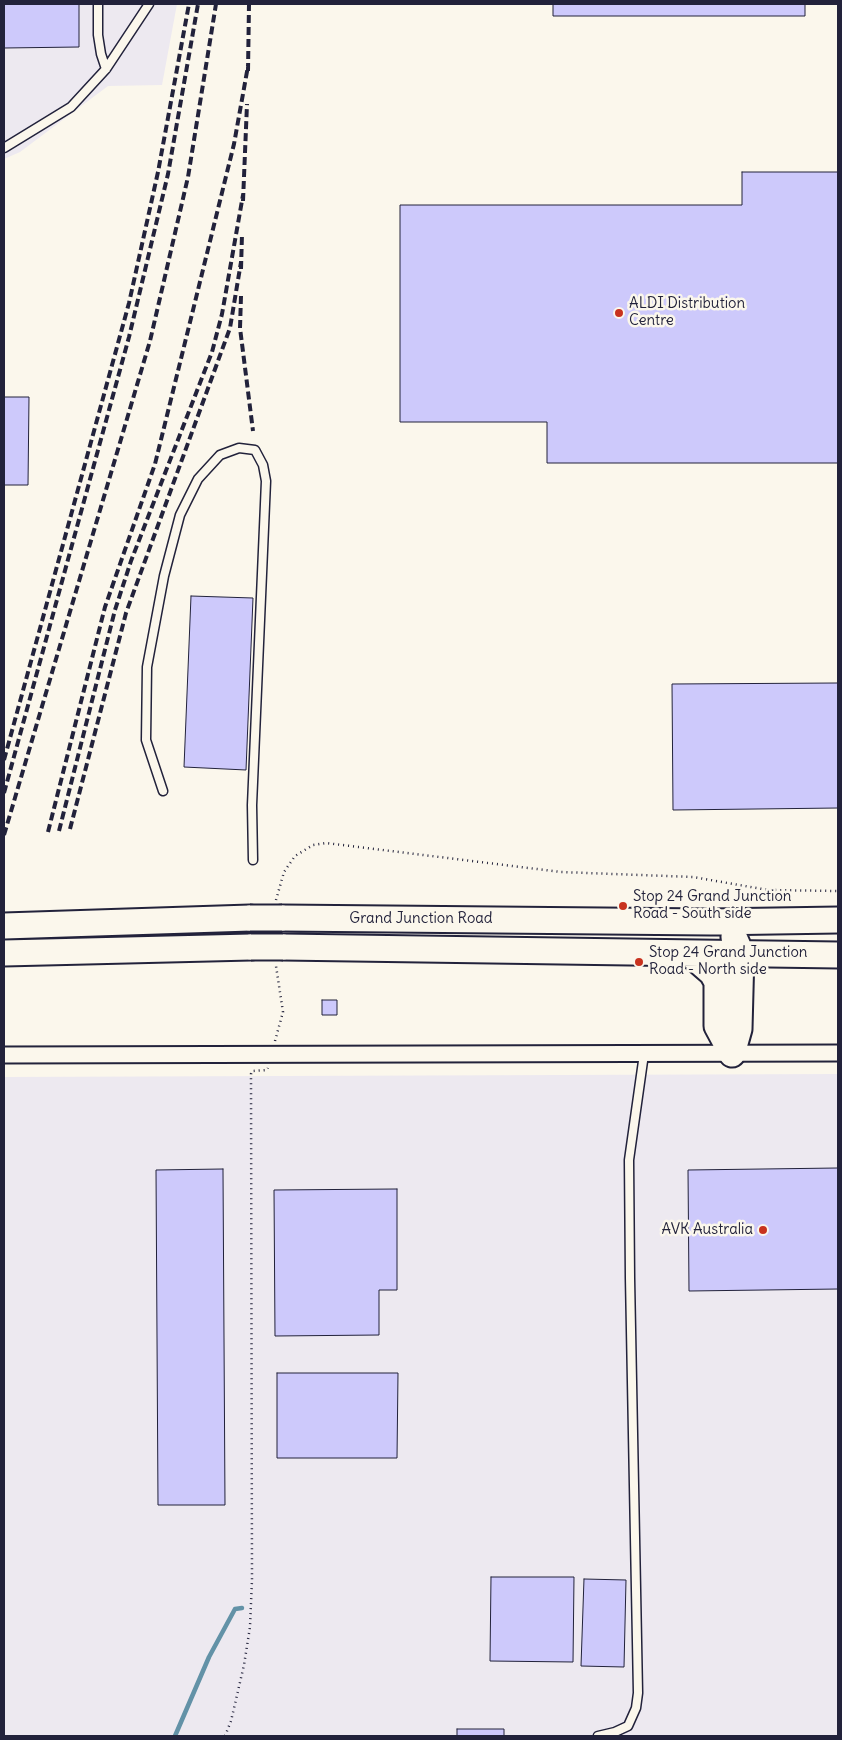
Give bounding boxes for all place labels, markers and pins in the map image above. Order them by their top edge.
place label: ALDI Distribution Centre [629,295,745,330]
marker: ALDI Distribution Centre [613,307,625,319]
place label: Stop 24 Grand Junction Road - South side [633,888,792,923]
marker: Stop 24 Grand Junction Road - South side [617,900,629,912]
place label: Stop 24 Grand Junction Road - North side [649,944,808,979]
marker: Stop 24 Grand Junction Road - North side [633,956,645,968]
place label: AVK Australia [662,1221,753,1239]
marker: AVK Australia [757,1224,769,1236]

